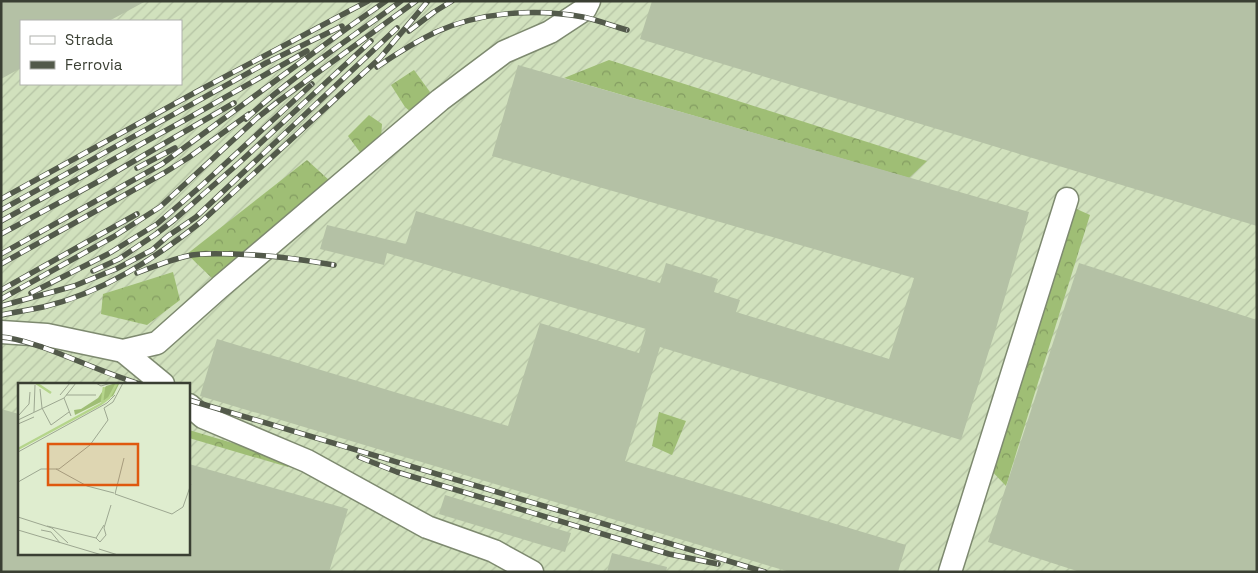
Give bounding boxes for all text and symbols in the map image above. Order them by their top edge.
legend [20,20,182,85]
text: Strada [65,30,114,49]
text: Ferrovia [65,55,123,74]
inset map [18,383,190,556]

